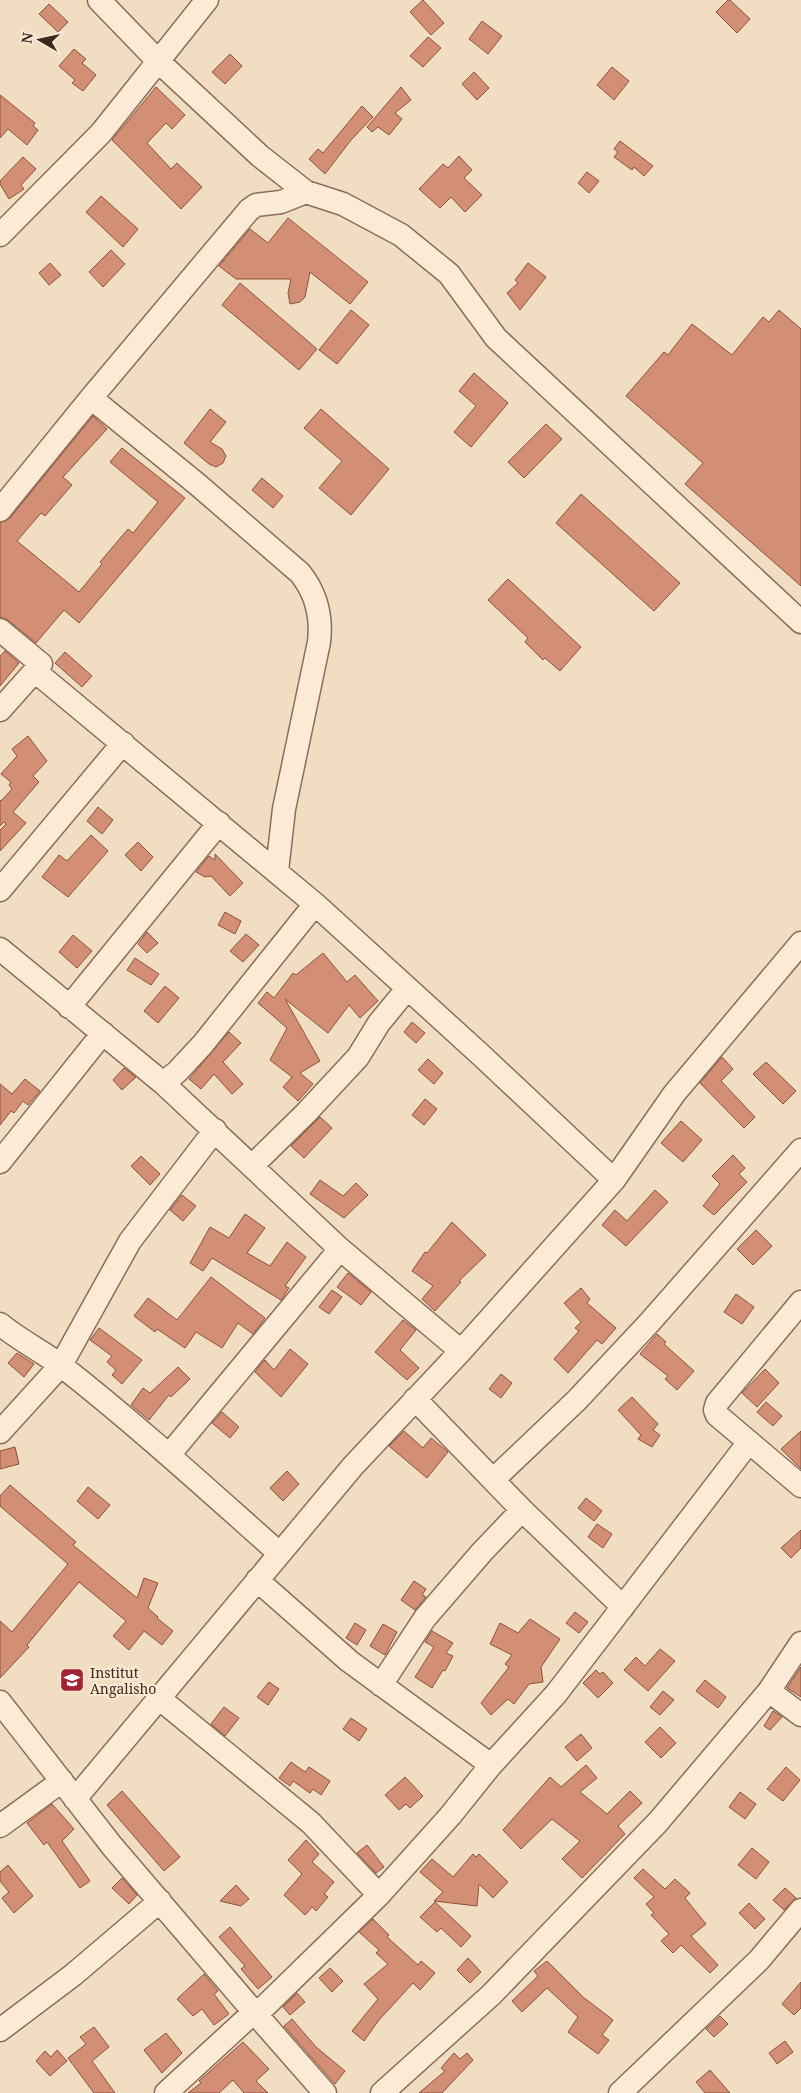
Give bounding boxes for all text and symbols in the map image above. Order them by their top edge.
north arrow [15,15,65,65]
text: N [16,31,37,45]
place label: Institut Angalisho [90,1663,156,1698]
school or university icon: Institut Angalisho [59,1667,85,1693]

